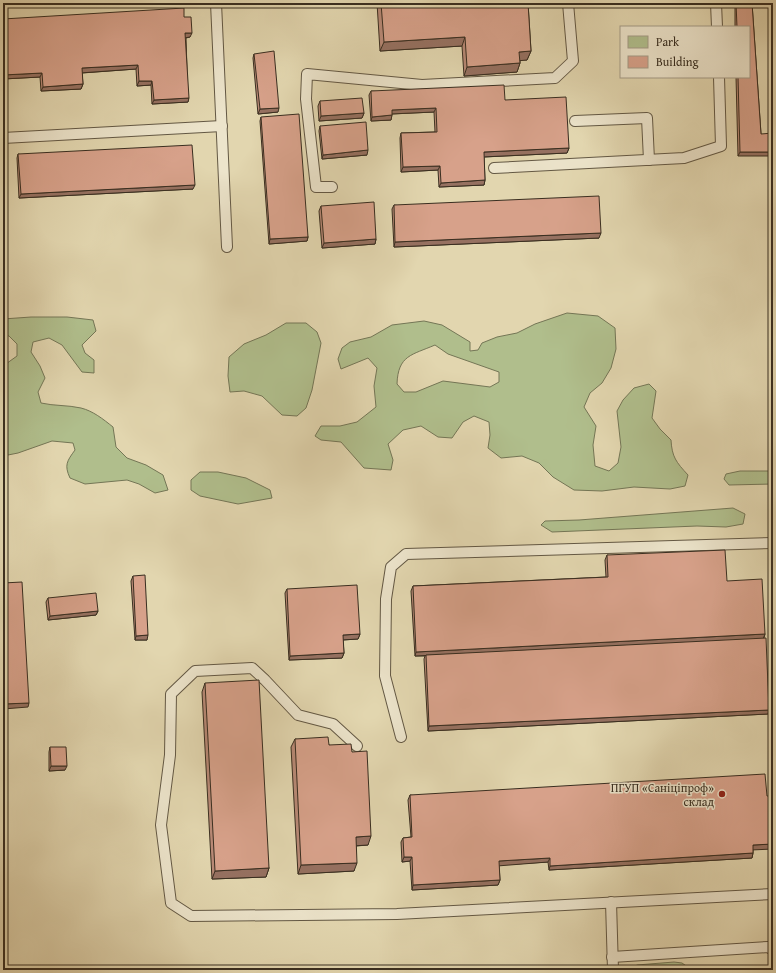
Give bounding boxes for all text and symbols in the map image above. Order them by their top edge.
legend [620,26,750,78]
text: Park [656,33,680,50]
text: Building [656,53,699,70]
place label: ПГУП «Саніціпроф» склад [611,779,714,810]
marker: ПГУП «Саніціпроф» склад [717,789,727,799]

